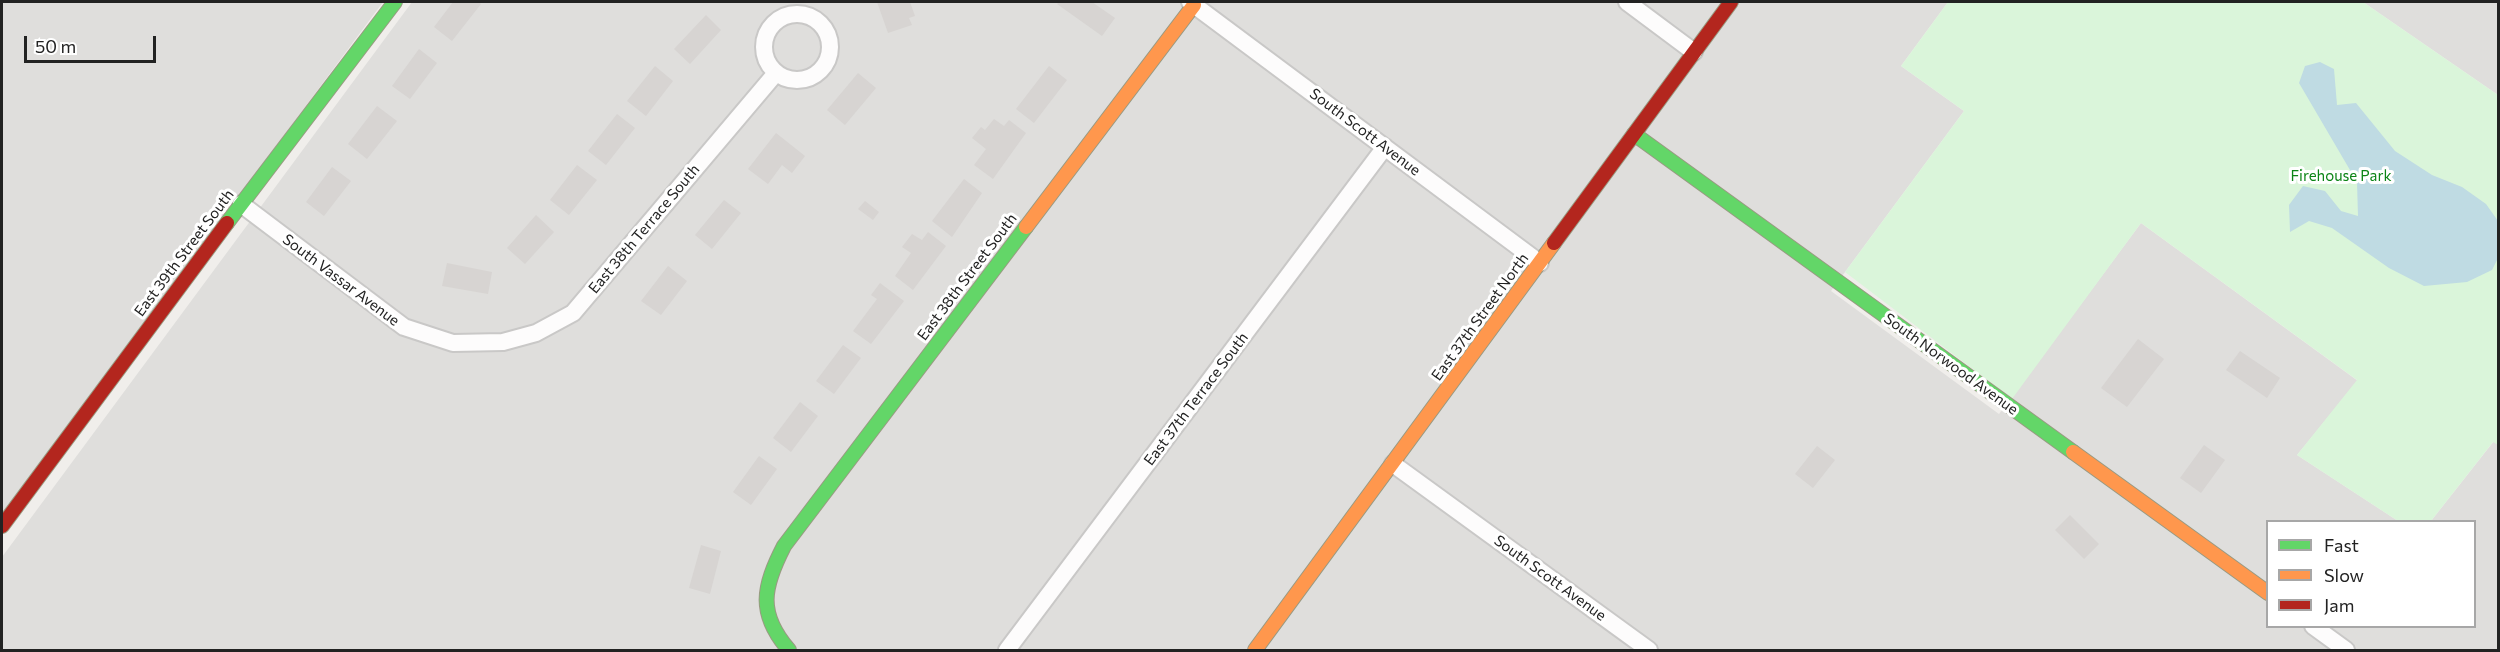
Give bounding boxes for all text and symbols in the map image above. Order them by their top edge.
scale bar [27,24,159,62]
text: 50 m [35,35,76,57]
street label: South Scott Avenue [1306,84,1424,180]
street label: East 38th Terrace South [585,161,703,297]
park label: Firehouse Park [2290,167,2392,185]
street label: East 39th Street South [130,186,238,320]
street label: East 38th Street South [913,210,1021,344]
street label: South Vassar Avenue [279,230,403,330]
street label: East 37th Street North [1428,250,1532,384]
street label: South Norwood Avenue [1880,309,2022,419]
street label: East 37th Terrace South [1140,329,1252,469]
legend [2266,520,2476,628]
street label: South Scott Avenue [1491,531,1609,625]
text: Fast [2324,534,2359,556]
text: Slow [2324,564,2364,586]
text: Jam [2324,594,2354,616]

